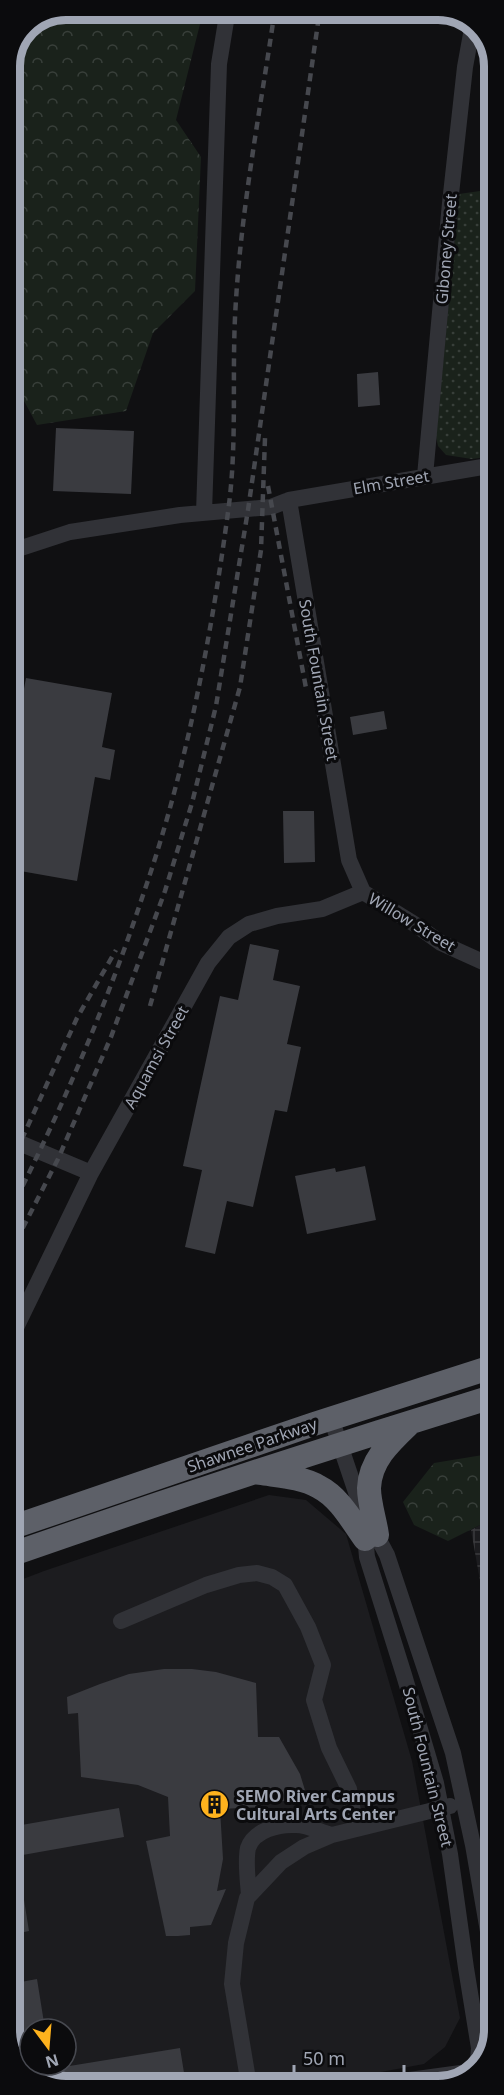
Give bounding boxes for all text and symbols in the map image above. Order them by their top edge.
street label: Giboney Street [430,193,462,305]
street label: Elm Street [351,464,431,500]
street label: South Fountain Street [294,598,344,763]
street label: Willow Street [364,887,460,957]
street label: Aquamsi Street [119,1001,193,1112]
street label: Shawnee Parkway [184,1412,321,1478]
street label: South Fountain Street [398,1685,459,1849]
place label: SEMO River Campus Cultural Arts Center [236,1785,395,1825]
building icon: SEMO River Campus Cultural Arts Center [199,1789,231,1821]
north arrow [18,2017,78,2077]
scale bar [294,2038,404,2076]
text: 50 m [303,2046,345,2070]
text: N [43,2049,61,2074]

